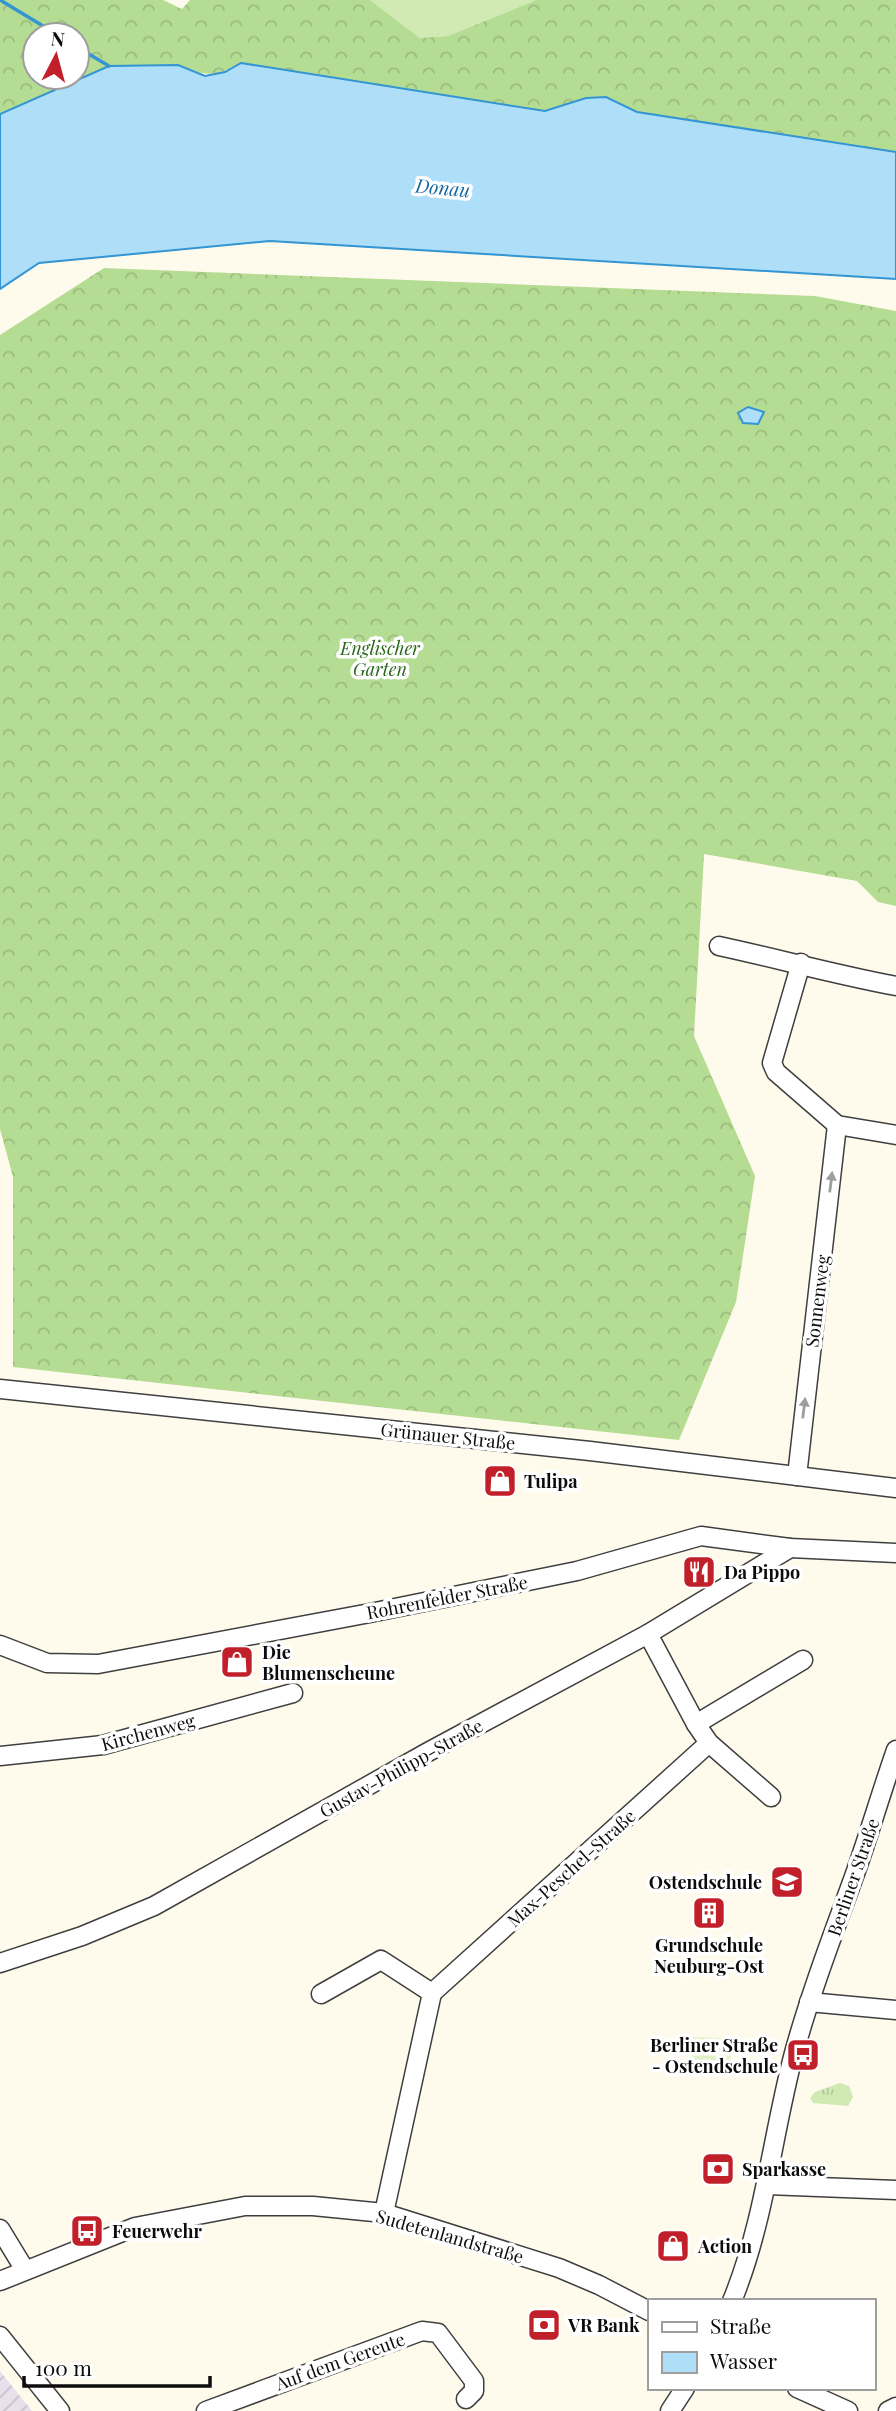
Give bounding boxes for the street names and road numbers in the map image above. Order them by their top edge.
street label: Sonnenweg [799,1253,835,1349]
street label: Grünauer Straße [380,1417,516,1455]
street label: Rohrenfelder Straße [364,1570,530,1624]
street label: Kirchenweg [98,1708,198,1756]
street label: Gustav-Philipp-Straße [315,1713,487,1823]
street label: Max-Peschel-Straße [502,1804,640,1932]
street label: Berliner Straße [822,1815,884,1939]
street label: Sudetenlandstraße [373,2203,527,2269]
street label: Auf dem Gereute [271,2326,408,2396]

